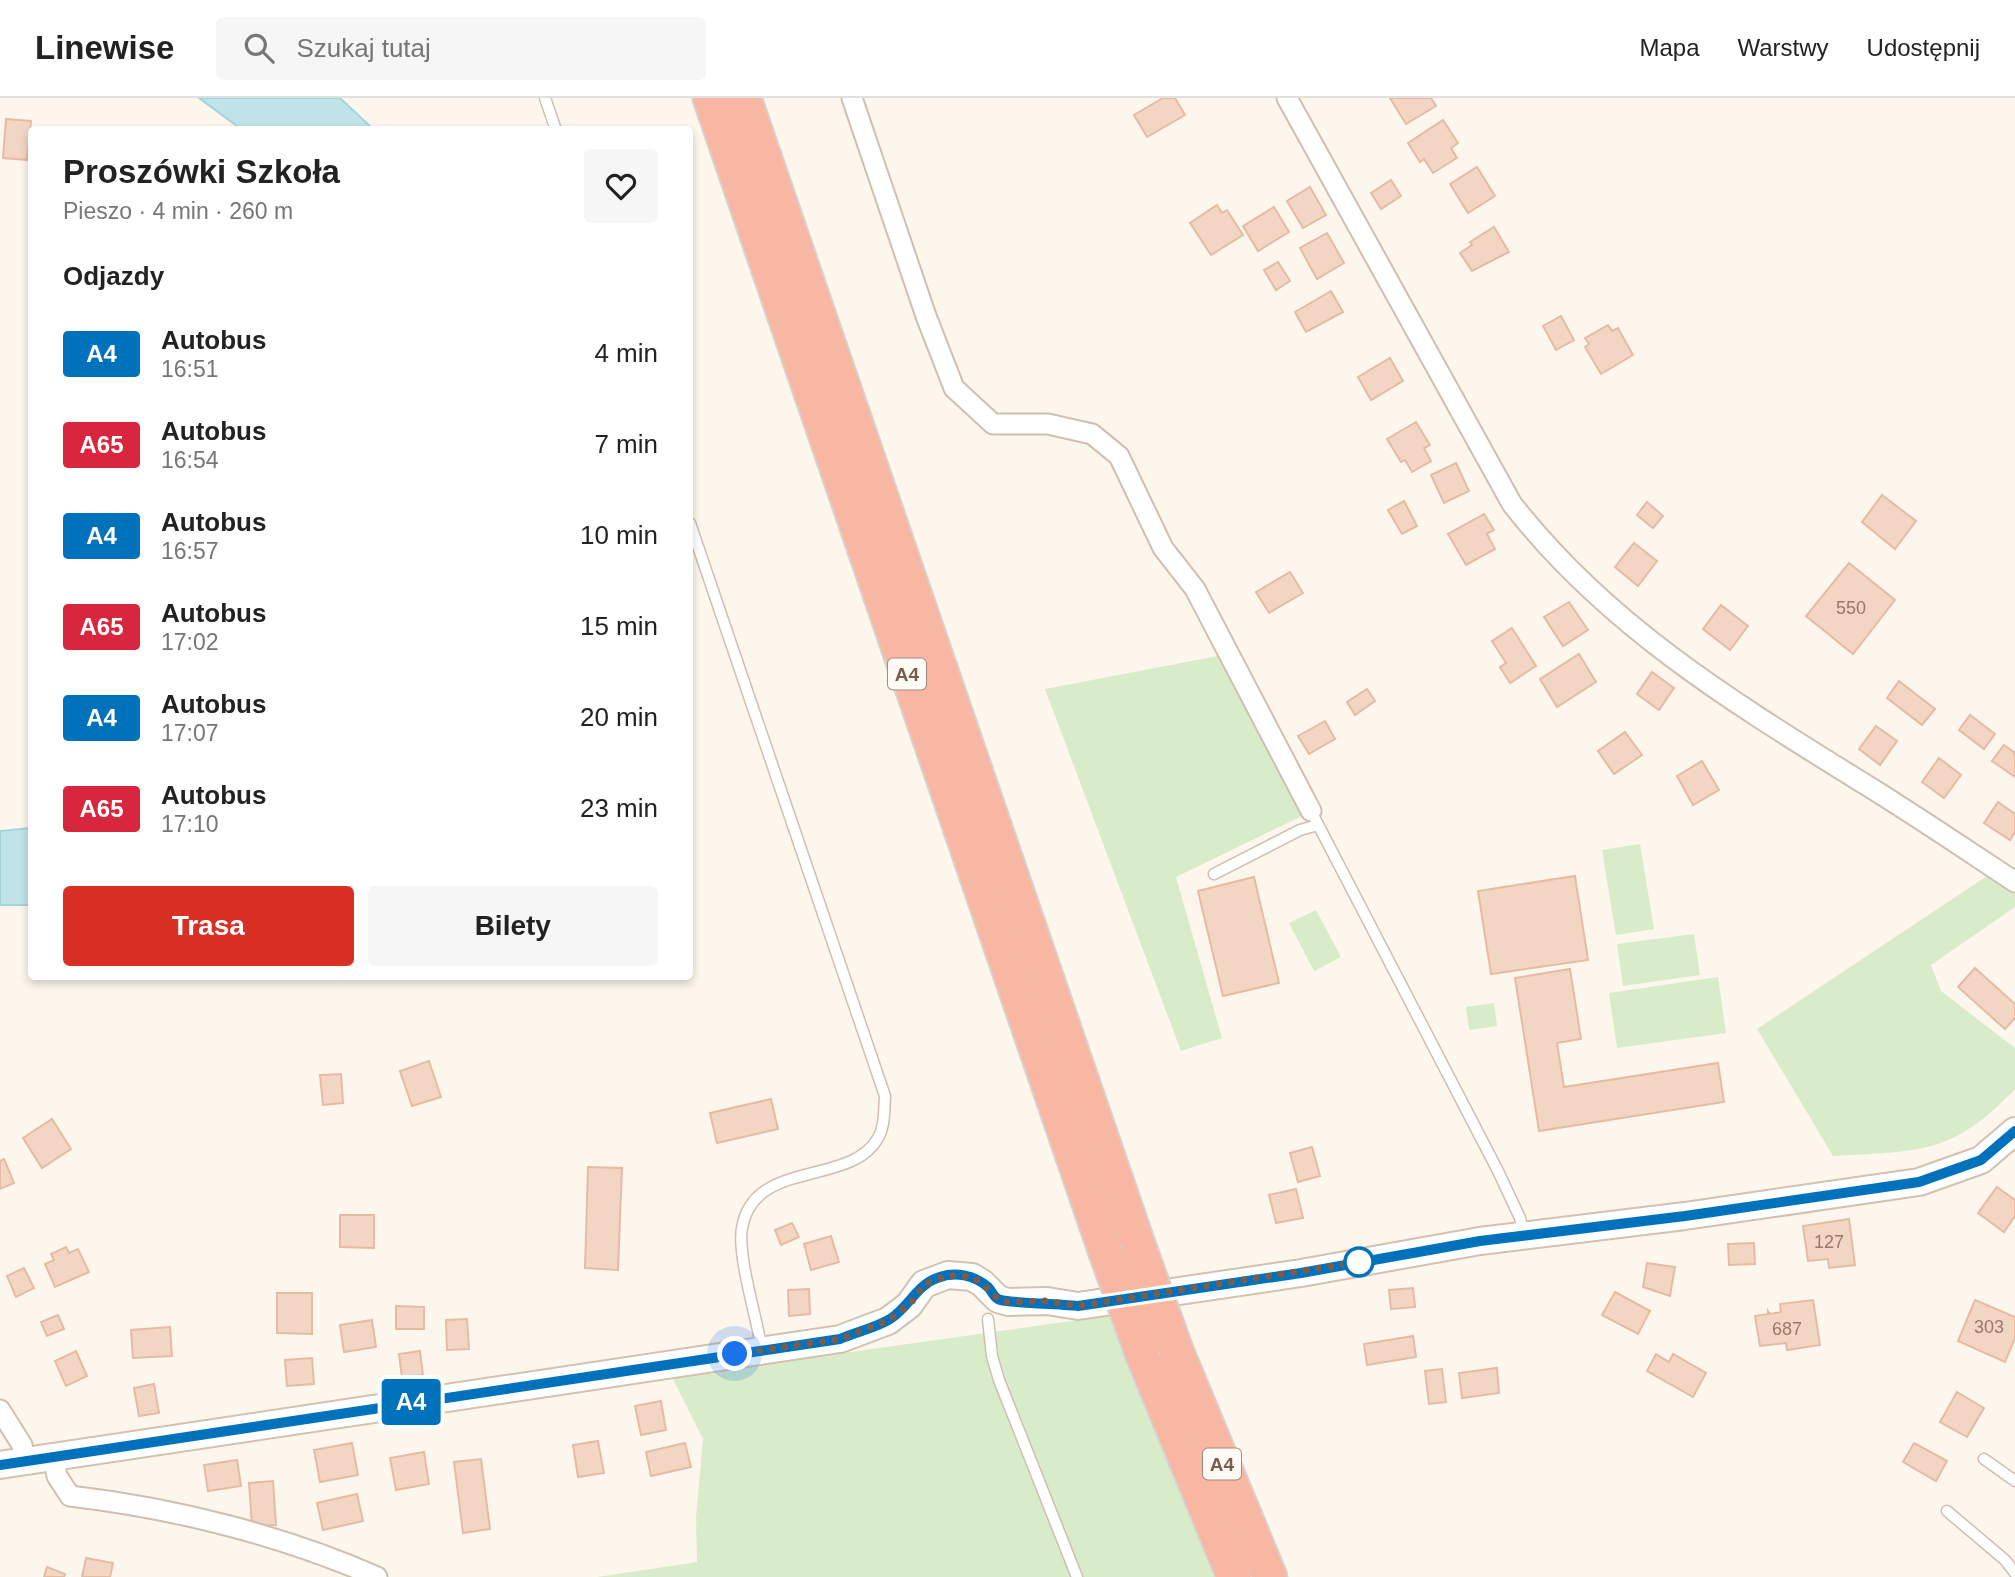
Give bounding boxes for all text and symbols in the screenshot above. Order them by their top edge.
search box [216,17,706,80]
text: Linewise [35,29,174,66]
icon: search [240,29,278,67]
text: Szukaj tutaj [296,33,431,63]
text: Mapa [1639,34,1699,61]
text: Warstwy [1737,34,1829,61]
text: Udostępnij [1867,34,1980,61]
button: heart [584,149,658,223]
text: Proszówki Szkoła [63,153,340,190]
text: Pieszo · 4 min · 260 m [63,198,293,224]
text: Odjazdy [63,261,164,291]
text: Autobus [161,325,266,355]
text: 4 min [594,338,658,368]
text: A4 [86,340,117,367]
text: 16:51 [161,356,219,382]
text: Autobus [161,416,266,446]
text: 7 min [594,429,658,459]
text: A65 [79,431,124,458]
text: 16:54 [161,447,219,473]
text: Autobus [161,507,266,537]
text: 10 min [580,520,658,550]
text: A4 [86,522,117,549]
text: 16:57 [161,538,219,564]
text: Autobus [161,598,266,628]
house number: 550 [1836,598,1866,618]
text: 15 min [580,611,658,641]
text: A65 [79,613,124,640]
text: 17:02 [161,629,219,655]
road number: A4 [888,659,926,690]
text: Autobus [161,689,266,719]
text: 20 min [580,702,658,732]
text: A4 [86,704,117,731]
text: 17:07 [161,720,219,746]
text: Autobus [161,780,266,810]
text: 23 min [580,793,658,823]
text: A65 [79,795,124,822]
text: 17:10 [161,811,219,837]
button: Trasa [63,886,354,966]
button: Bilety [368,886,658,966]
house number: 127 [1814,1232,1844,1252]
unlabelled marker [1344,1247,1374,1277]
house number: 303 [1974,1317,2004,1337]
house number: 687 [1772,1319,1802,1339]
your location [717,1336,752,1371]
line badge: A4 [380,1379,443,1425]
text: A4 [396,1388,426,1415]
road number: A4 [1203,1448,1241,1480]

